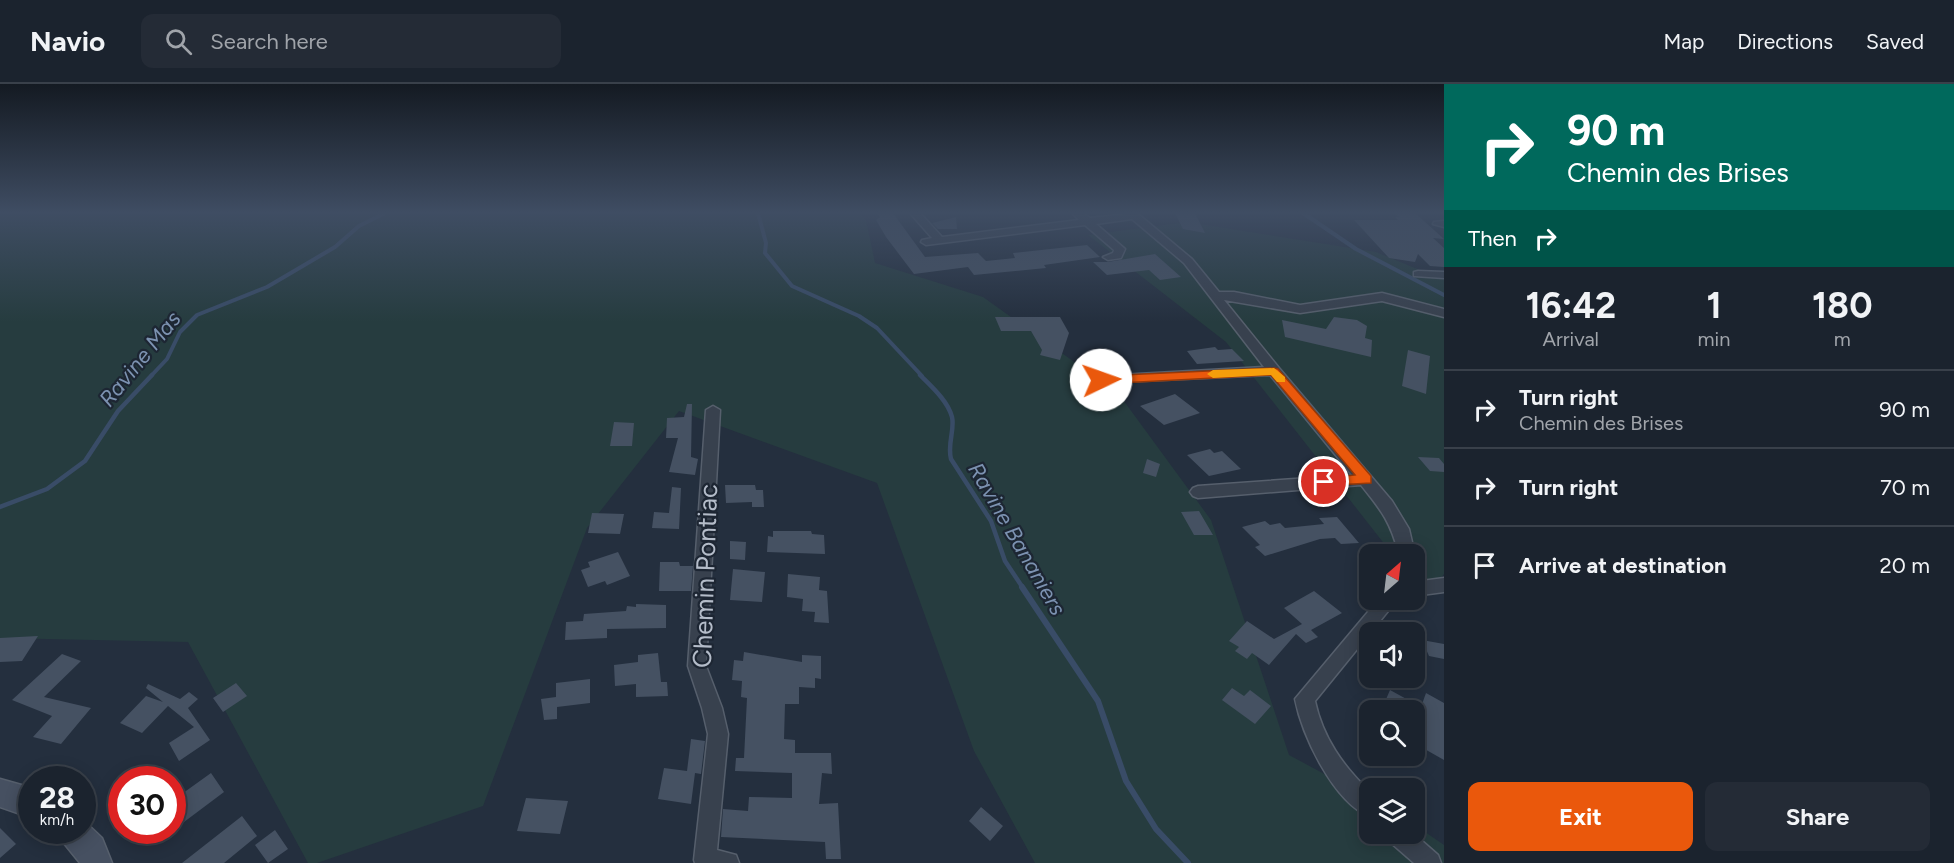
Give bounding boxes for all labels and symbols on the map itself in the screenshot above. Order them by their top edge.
water label: Ravine Mas [93,306,187,412]
position arrow [1069,348,1133,412]
pin [1298,456,1349,507]
water label: Ravine Bananiers [962,458,1072,620]
street label: Chemin Pontiac [686,483,724,669]
north arrow [1359,544,1425,610]
speed limit sign: 30 [108,766,186,844]

